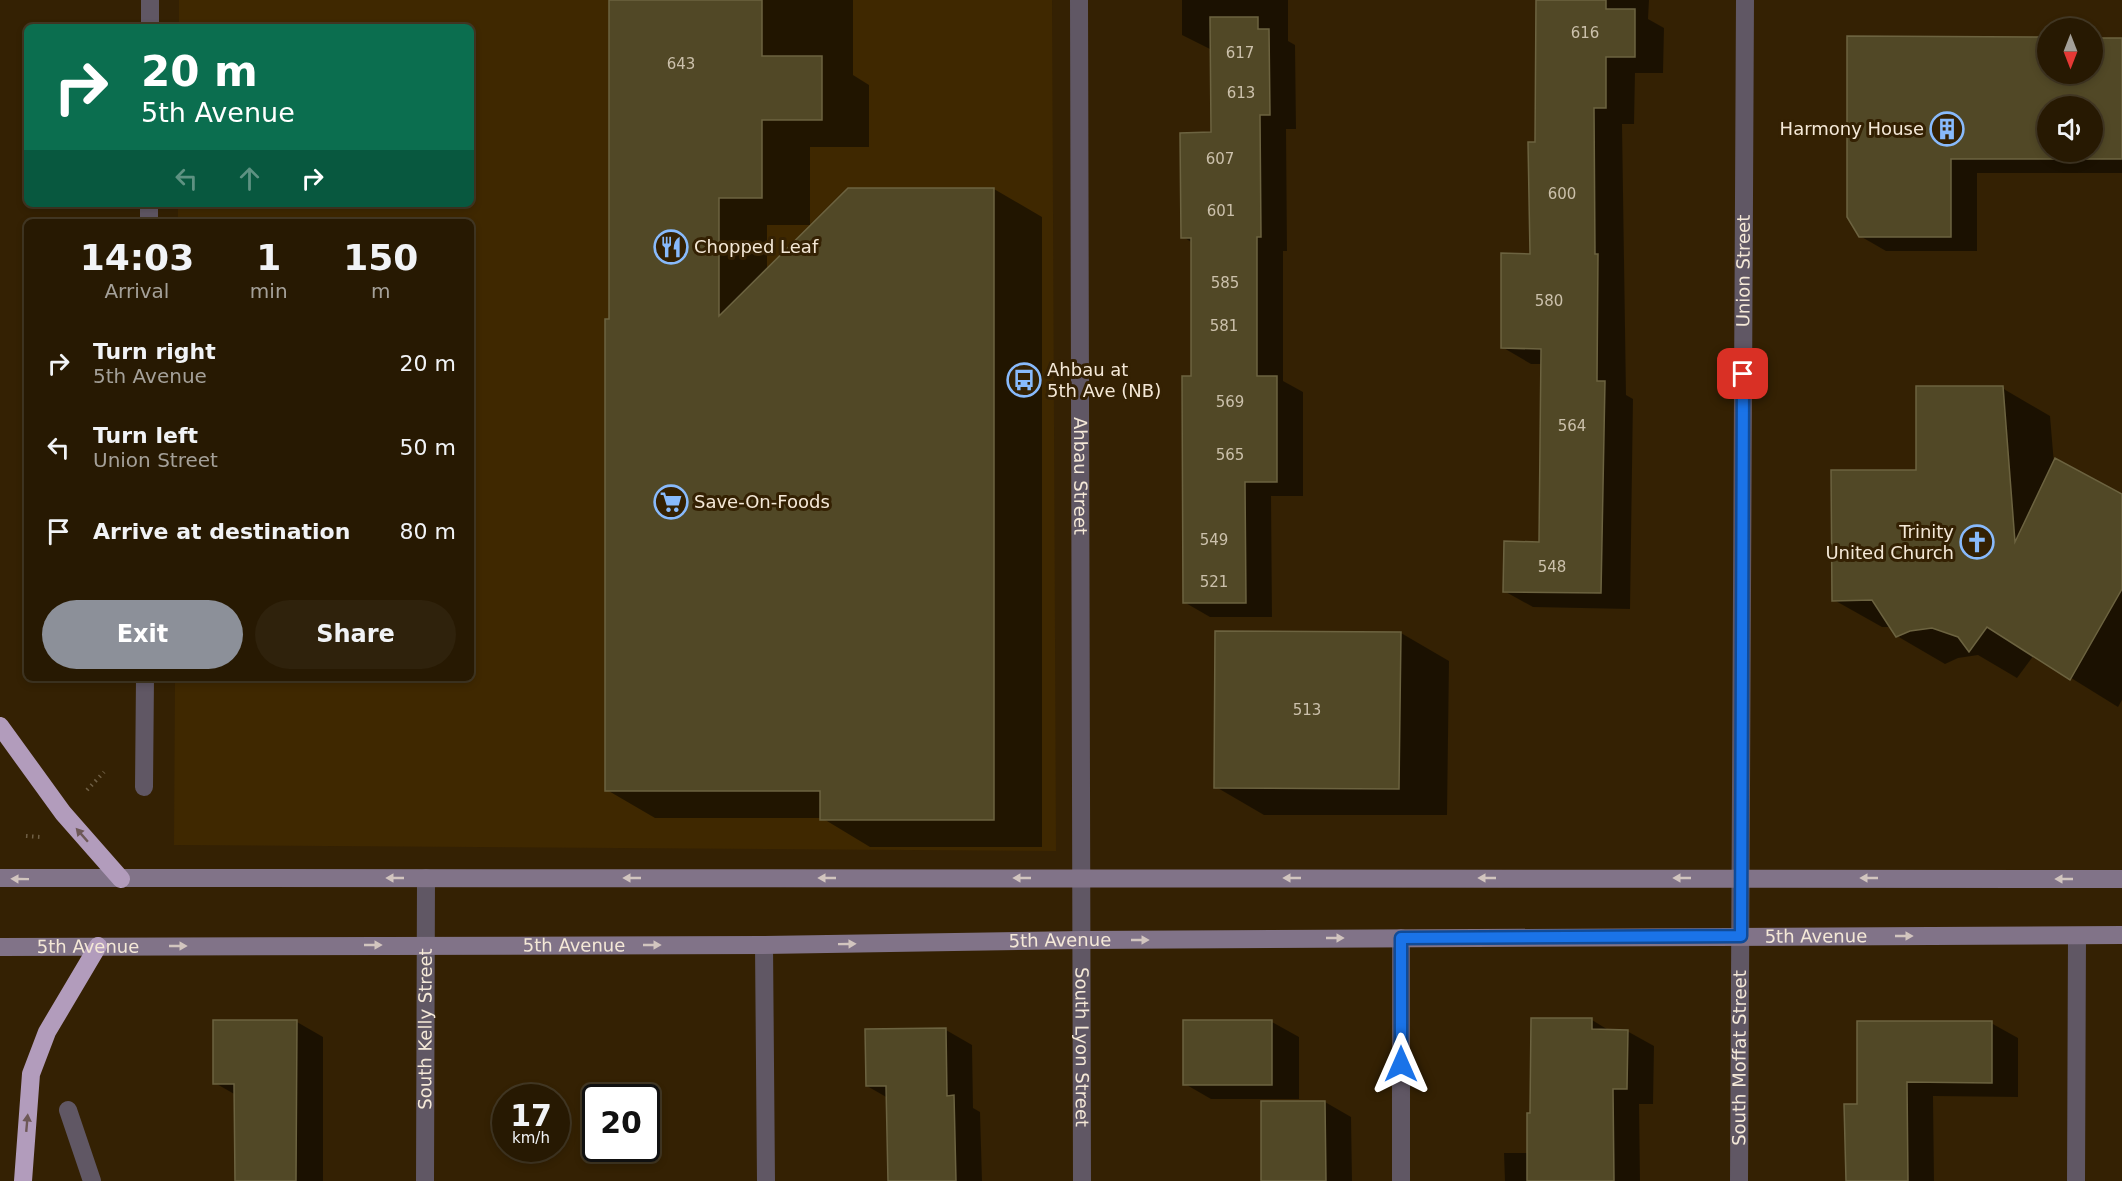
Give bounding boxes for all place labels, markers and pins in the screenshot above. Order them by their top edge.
building icon: Harmony House [1929,111,1965,147]
place label: Harmony House [1780,118,1924,139]
restaurant icon: Chopped Leaf [653,229,689,265]
place label: Chopped Leaf [694,236,819,257]
pin [1717,348,1768,399]
place label: Ahbau at 5th Ave (NB) [1047,359,1161,401]
bus stop icon: Ahbau at 5th Ave (NB) [1006,362,1042,398]
supermarket icon: Save-On-Foods [653,484,689,520]
place label: Save-On-Foods [694,491,830,512]
place label: Trinity United Church [1825,521,1954,563]
church icon: Trinity United Church [1959,524,1995,560]

